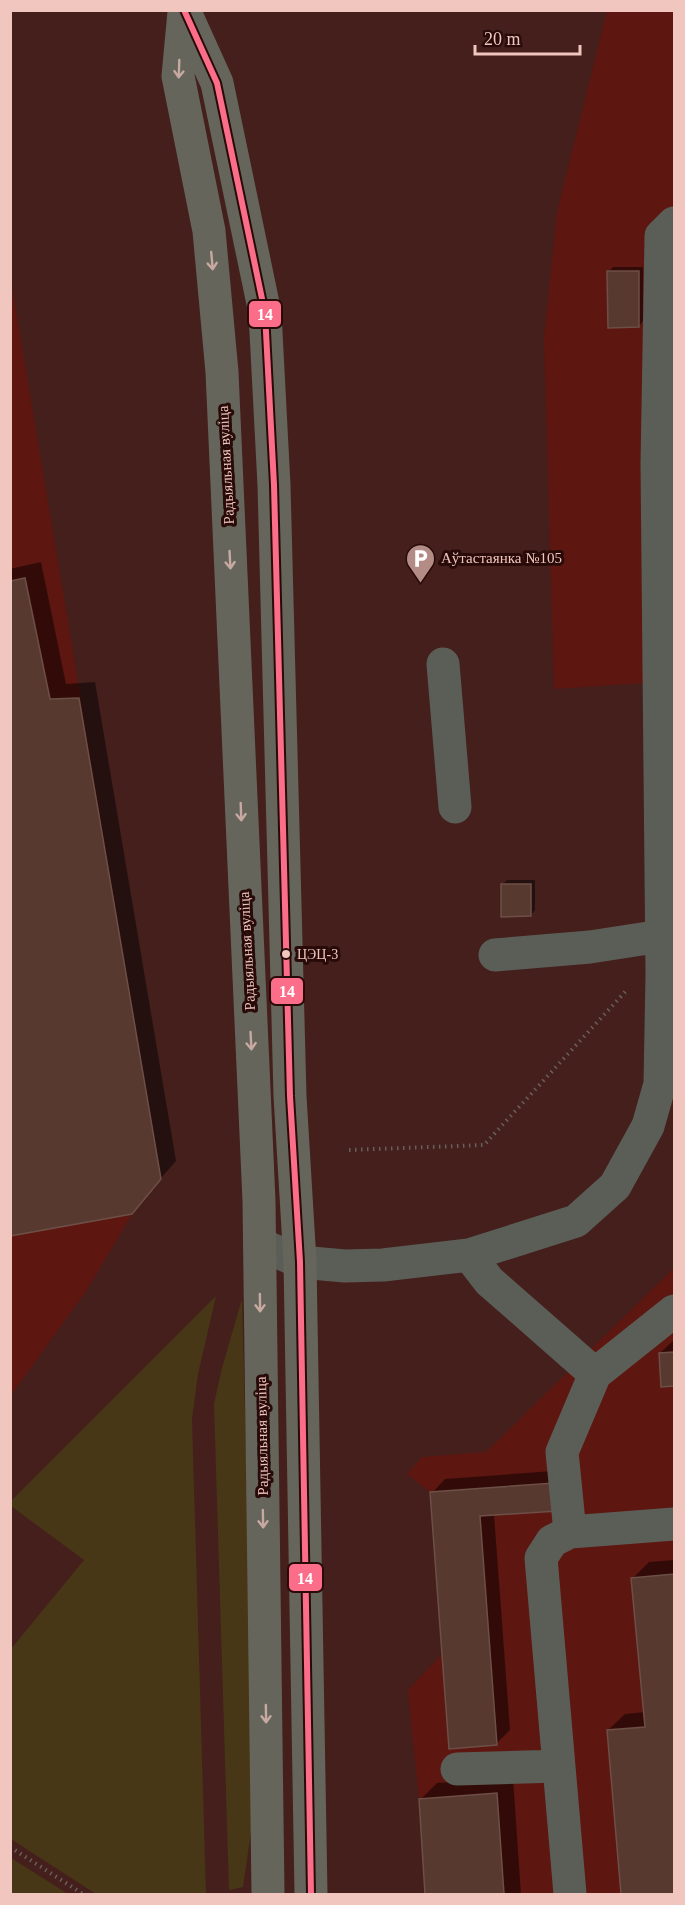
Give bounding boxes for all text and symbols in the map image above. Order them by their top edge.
scale bar [475,18,580,56]
text: 20 m [484,29,521,49]
one-way arrow [174,58,185,78]
one-way arrow [207,250,218,270]
line badge: 14 [248,300,282,328]
text: 14 [257,306,273,323]
street label: Радыяльная вуліца [215,405,237,525]
parking icon: Аўтастаянка №105 [404,542,436,584]
one-way arrow [225,550,236,570]
place label: Аўтастаянка №105 [441,550,562,566]
one-way arrow [235,801,247,821]
street label: Радыяльная вуліца [236,891,258,1011]
place label: ЦЭЦ-3 [297,947,338,962]
marker: ЦЭЦ-3 [280,948,292,960]
line badge: 14 [270,977,304,1005]
text: 14 [279,983,295,1000]
one-way arrow [246,1030,257,1050]
one-way arrow [255,1292,266,1312]
street label: Радыяльная вуліца [253,1376,271,1496]
one-way arrow [257,1508,269,1528]
line badge: 14 [288,1563,323,1592]
text: 14 [297,1570,313,1587]
one-way arrow [260,1703,271,1723]

